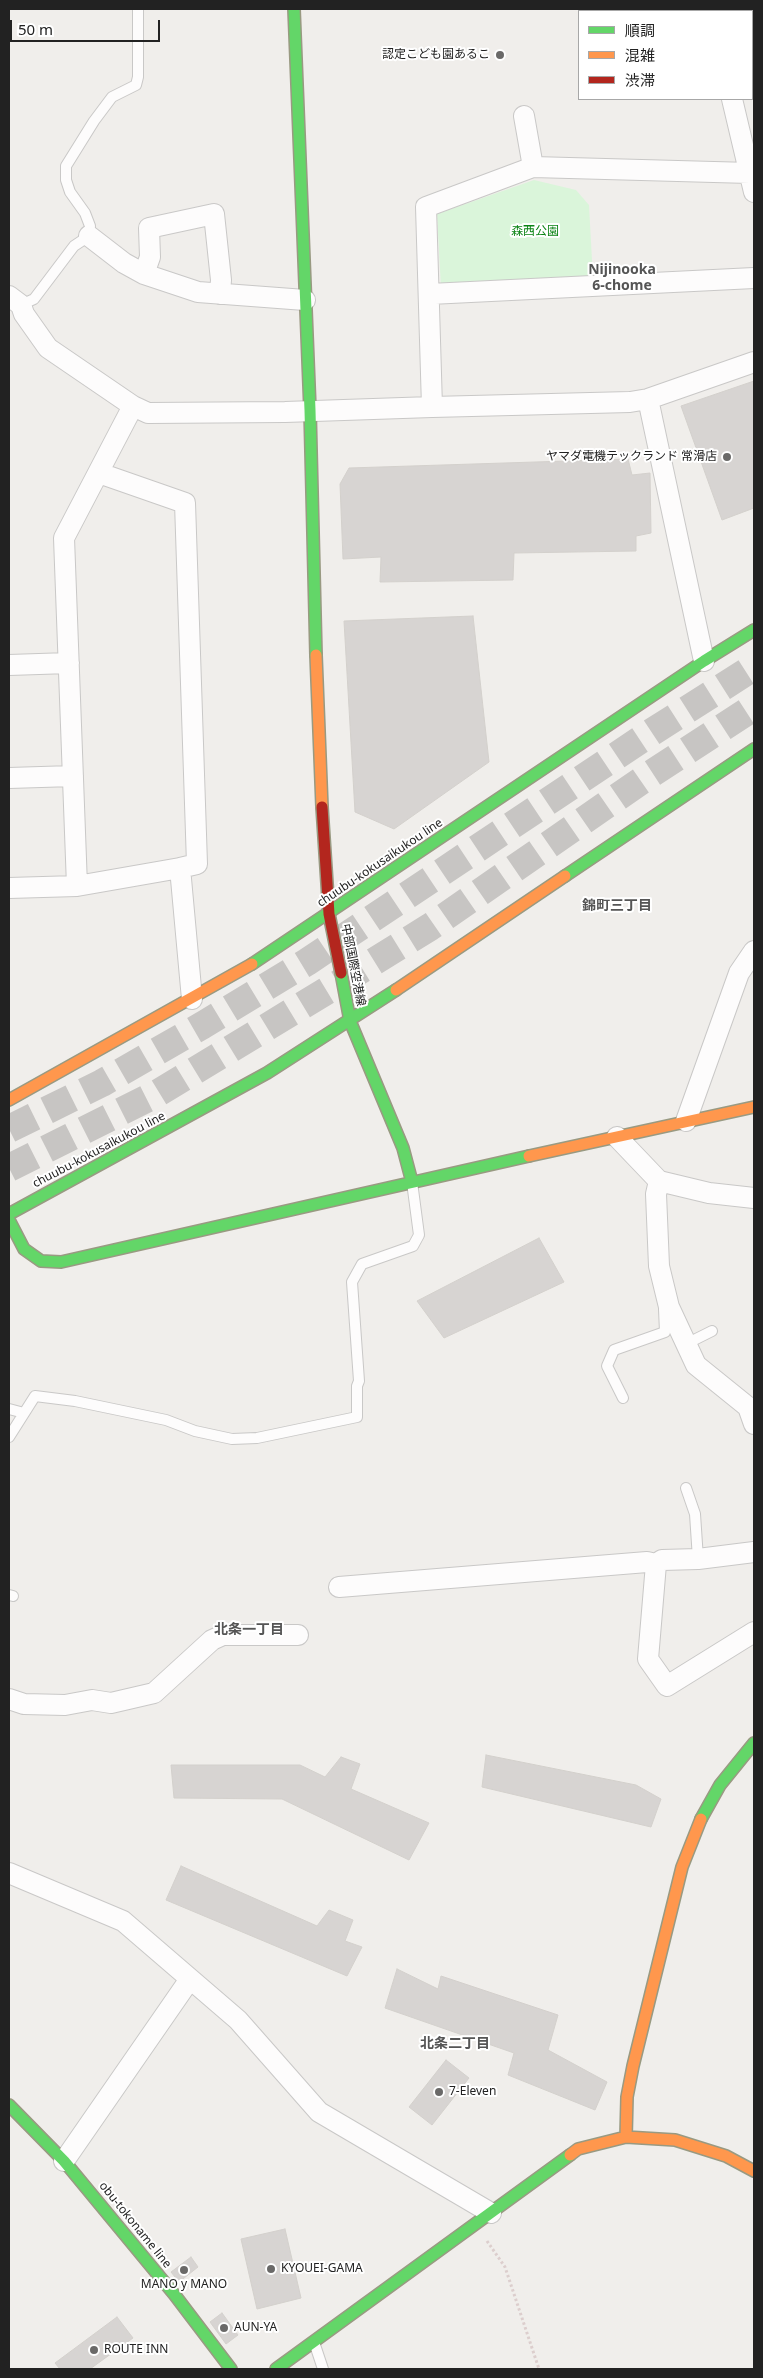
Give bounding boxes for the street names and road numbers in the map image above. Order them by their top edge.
street label: chuubu-kokusaikukou line [315,816,445,910]
street label: 中部国際空港線 [338,922,368,1008]
street label: chuubu-kokusaikukou line [30,1109,168,1191]
street label: obu-tokoname line [96,2179,174,2271]

